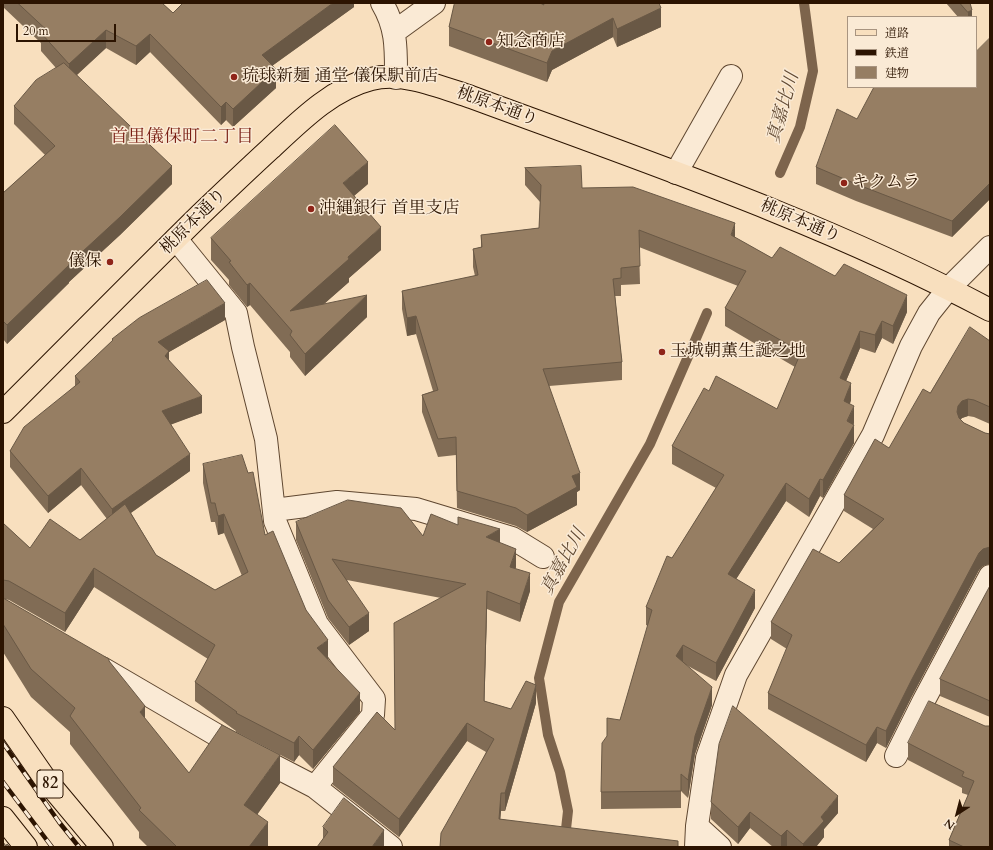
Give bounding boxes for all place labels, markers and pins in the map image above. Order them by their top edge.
place label: 知念商店 [497,32,565,52]
marker: 知念商店 [484,37,494,47]
place label: 琉球新麺 通堂 儀保駅前店 [242,67,438,87]
marker: 琉球新麺 通堂 儀保駅前店 [229,72,239,82]
place label: キクムラ [852,173,920,193]
marker: キクムラ [839,178,849,188]
place label: 沖縄銀行 首里支店 [319,199,460,219]
marker: 沖縄銀行 首里支店 [306,204,316,214]
place label: 儀保 [68,252,102,272]
marker: 儀保 [105,257,115,267]
place label: 玉城朝薫生誕之地 [670,342,806,362]
marker: 玉城朝薫生誕之地 [657,347,667,357]

